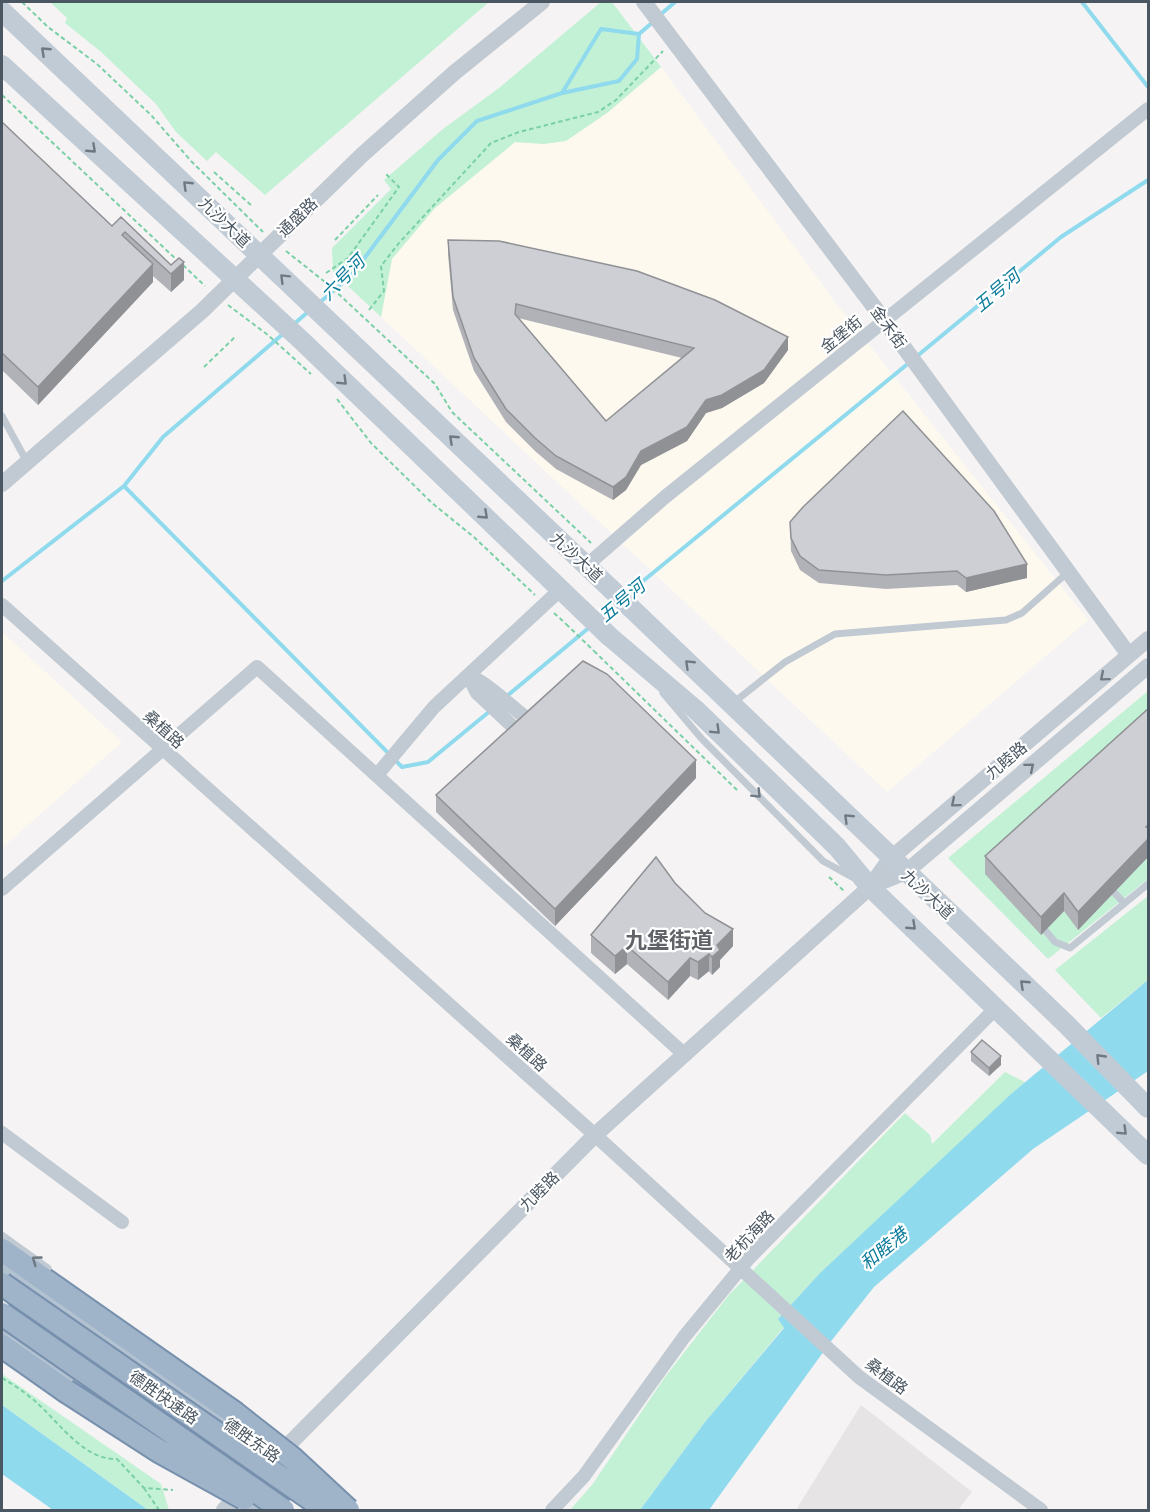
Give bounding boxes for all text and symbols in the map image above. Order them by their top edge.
one-way arrow [41,47,52,58]
one-way arrow [85,142,96,153]
one-way arrow [183,182,194,193]
street label: 九沙大道 [195,193,254,251]
street label: 通盛路 [273,194,321,241]
water label: 六号河 [316,249,372,305]
water label: 五号河 [969,263,1027,317]
one-way arrow [280,275,291,286]
street label: 金禾街 [867,302,910,352]
street label: 金堡街 [817,312,866,357]
one-way arrow [336,374,346,385]
one-way arrow [449,436,460,447]
one-way arrow [477,508,488,519]
street label: 九沙大道 [547,529,607,586]
water label: 五号河 [594,573,652,627]
one-way arrow [685,660,695,671]
one-way arrow [1100,670,1111,681]
street label: 桑植路 [139,706,188,752]
one-way arrow [709,722,720,733]
street label: 九睦路 [982,738,1031,783]
one-way arrow [1023,763,1034,774]
one-way arrow [749,786,760,797]
one-way arrow [951,796,962,807]
one-way arrow [845,815,856,826]
street label: 九沙大道 [898,866,958,923]
one-way arrow [905,919,916,930]
district label: 九堡街道 [625,927,713,954]
one-way arrow [1020,980,1030,991]
street label: 桑植路 [502,1029,551,1075]
one-way arrow [1096,1055,1107,1066]
one-way arrow [1116,1123,1127,1134]
street label: 九睦路 [516,1168,563,1215]
street label: 老杭海路 [721,1206,778,1266]
water label: 和睦港 [856,1222,914,1275]
one-way arrow [32,1256,43,1267]
street label: 桑植路 [862,1354,912,1398]
street label: 德胜快速路 [125,1367,202,1428]
street label: 德胜东路 [220,1414,283,1467]

